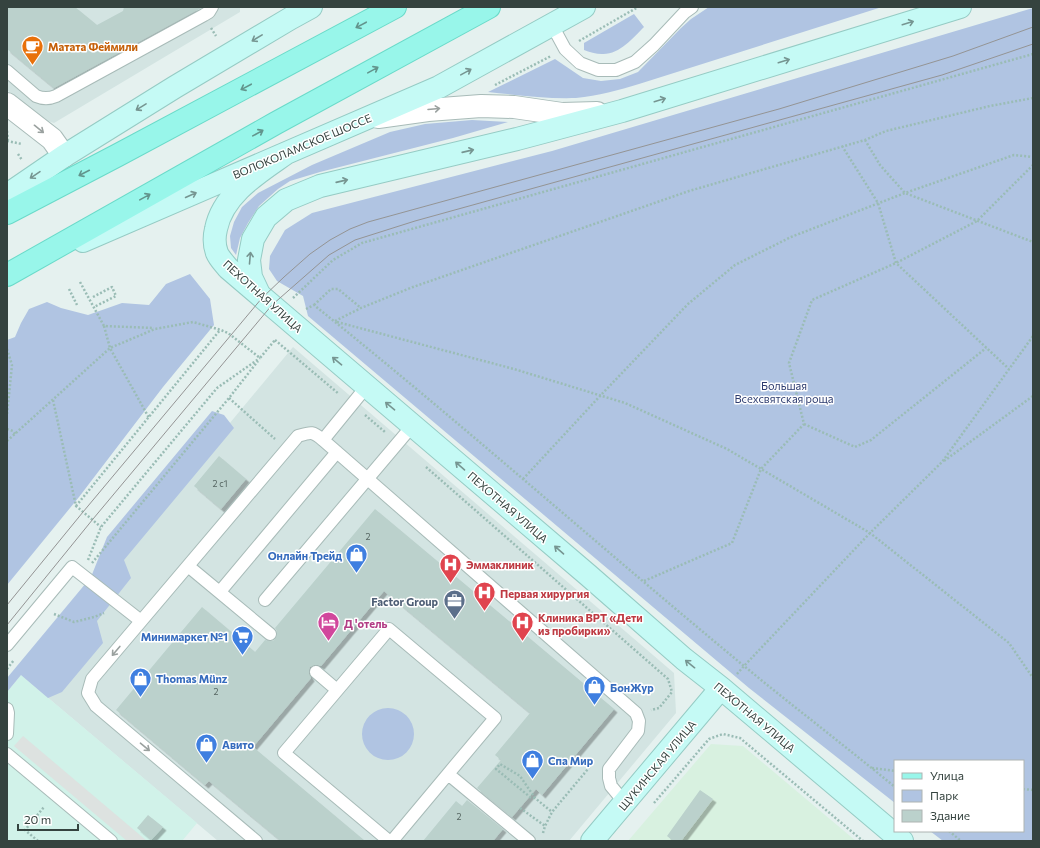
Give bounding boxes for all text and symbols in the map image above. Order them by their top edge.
one-way arrow [901,19,914,26]
one-way arrow [355,22,367,30]
cafe icon: Матата Феймили [20,33,46,66]
one-way arrow [251,34,263,42]
place label: Матата Феймили [48,40,138,53]
one-way arrow [777,57,790,64]
one-way arrow [366,66,378,74]
one-way arrow [460,68,472,75]
one-way arrow [240,84,252,91]
one-way arrow [653,96,666,103]
one-way arrow [135,104,147,112]
one-way arrow [427,106,440,113]
street label: ВОЛОКОЛАМСКОЕ ШОССЕ [231,111,373,181]
one-way arrow [34,125,45,134]
one-way arrow [252,128,264,136]
one-way arrow [461,146,474,154]
one-way arrow [78,170,90,178]
one-way arrow [30,171,41,179]
one-way arrow [335,177,348,184]
one-way arrow [185,190,197,198]
one-way arrow [139,192,151,200]
one-way arrow [246,252,254,265]
street label: ПЕХОТНАЯ УЛИЦА [221,257,305,335]
one-way arrow [332,356,342,365]
park label: Большая Всехсвятская роща [734,379,834,405]
one-way arrow [384,401,395,410]
one-way arrow [454,461,465,470]
street label: ПЕХОТНАЯ УЛИЦА [465,469,551,546]
house number: 2 с1 [212,478,228,489]
house number: 2 [366,531,371,542]
shop icon: Онлайн Трейд [344,542,370,575]
one-way arrow [554,546,564,555]
place label: Онлайн Трейд [268,549,342,562]
hospital icon: Эммаклиник [437,551,463,584]
place label: Эммаклиник [466,558,535,571]
hospital icon: Первая хирургия [472,580,498,613]
place label: Первая хирургия [500,587,589,600]
office icon: Factor Group [441,588,467,621]
place label: Factor Group [371,595,438,608]
hotel icon: Д 'отель [315,610,341,643]
hospital icon: Клиника ВРТ «Дети из пробирки» [509,610,535,643]
place label: Клиника ВРТ «Дети из пробирки» [538,611,643,637]
place label: Д 'отель [344,617,388,630]
supermarket icon: Минимаркет №1 [230,623,256,656]
place label: Минимаркет №1 [141,630,228,643]
one-way arrow [111,646,120,656]
one-way arrow [685,660,696,668]
shop icon: Thomas Münz [128,665,154,698]
place label: Thomas Münz [156,672,228,685]
shop icon: БонЖур [582,674,608,707]
street label: ПЕХОТНАЯ УЛИЦА [712,679,798,755]
place label: БонЖур [610,681,654,694]
house number: 2 [214,686,219,697]
street label: ЩУКИНСКАЯ УЛИЦА [615,717,699,813]
shop icon: Авито [194,731,220,764]
place label: Авито [222,738,255,751]
one-way arrow [139,743,150,752]
shop icon: Спа Мир [520,747,546,780]
place label: Спа Мир [548,754,594,767]
legend [894,760,1024,832]
text: Улица [930,768,964,782]
text: Парк [930,788,959,802]
scale bar [18,806,78,832]
text: Здание [930,808,970,822]
house number: 2 [457,811,462,822]
text: 20 m [24,812,51,826]

